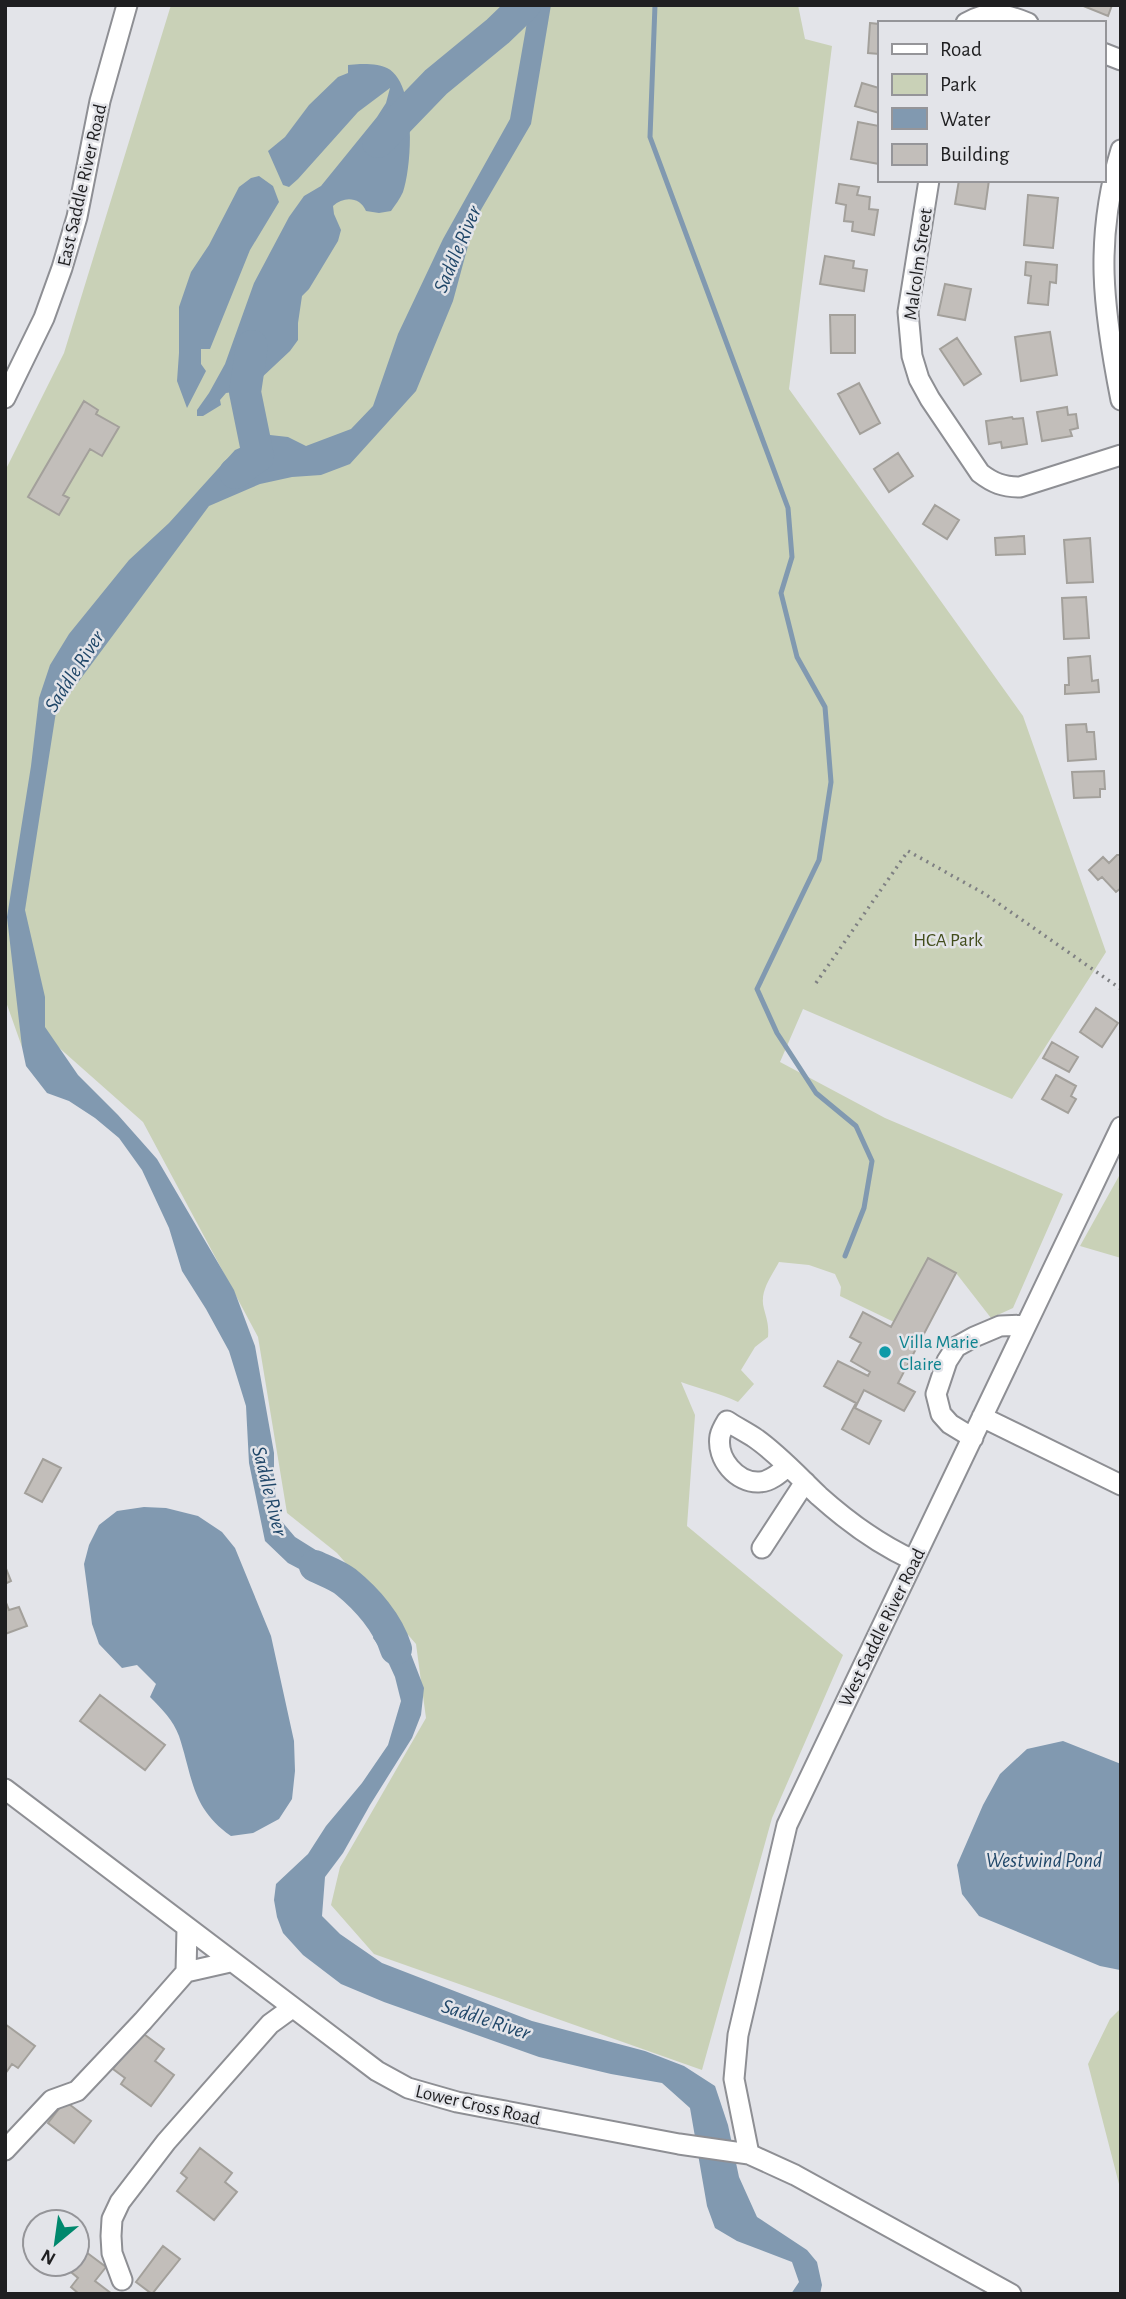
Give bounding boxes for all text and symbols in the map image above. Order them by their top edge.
legend [878,21,1105,182]
text: Road [940,39,982,60]
text: Park [940,74,977,95]
street label: East Saddle River Road [55,102,110,268]
text: Water [940,109,990,130]
text: Building [940,144,1010,165]
water label: Saddle River [430,202,485,295]
street label: Malcolm Street [901,207,936,321]
water label: Saddle River [41,626,109,715]
park label: HCA Park [913,931,983,950]
place label: Villa Marie Claire [899,1333,979,1374]
marker: Villa Marie Claire [877,1344,893,1360]
water label: Saddle River [248,1444,291,1539]
street label: West Saddle River Road [836,1545,929,1710]
water label: Westwind Pond [986,1850,1102,1871]
water label: Saddle River [439,1995,534,2044]
street label: Lower Cross Road [414,2082,542,2129]
north arrow [21,2208,91,2278]
text: N [38,2245,59,2268]

